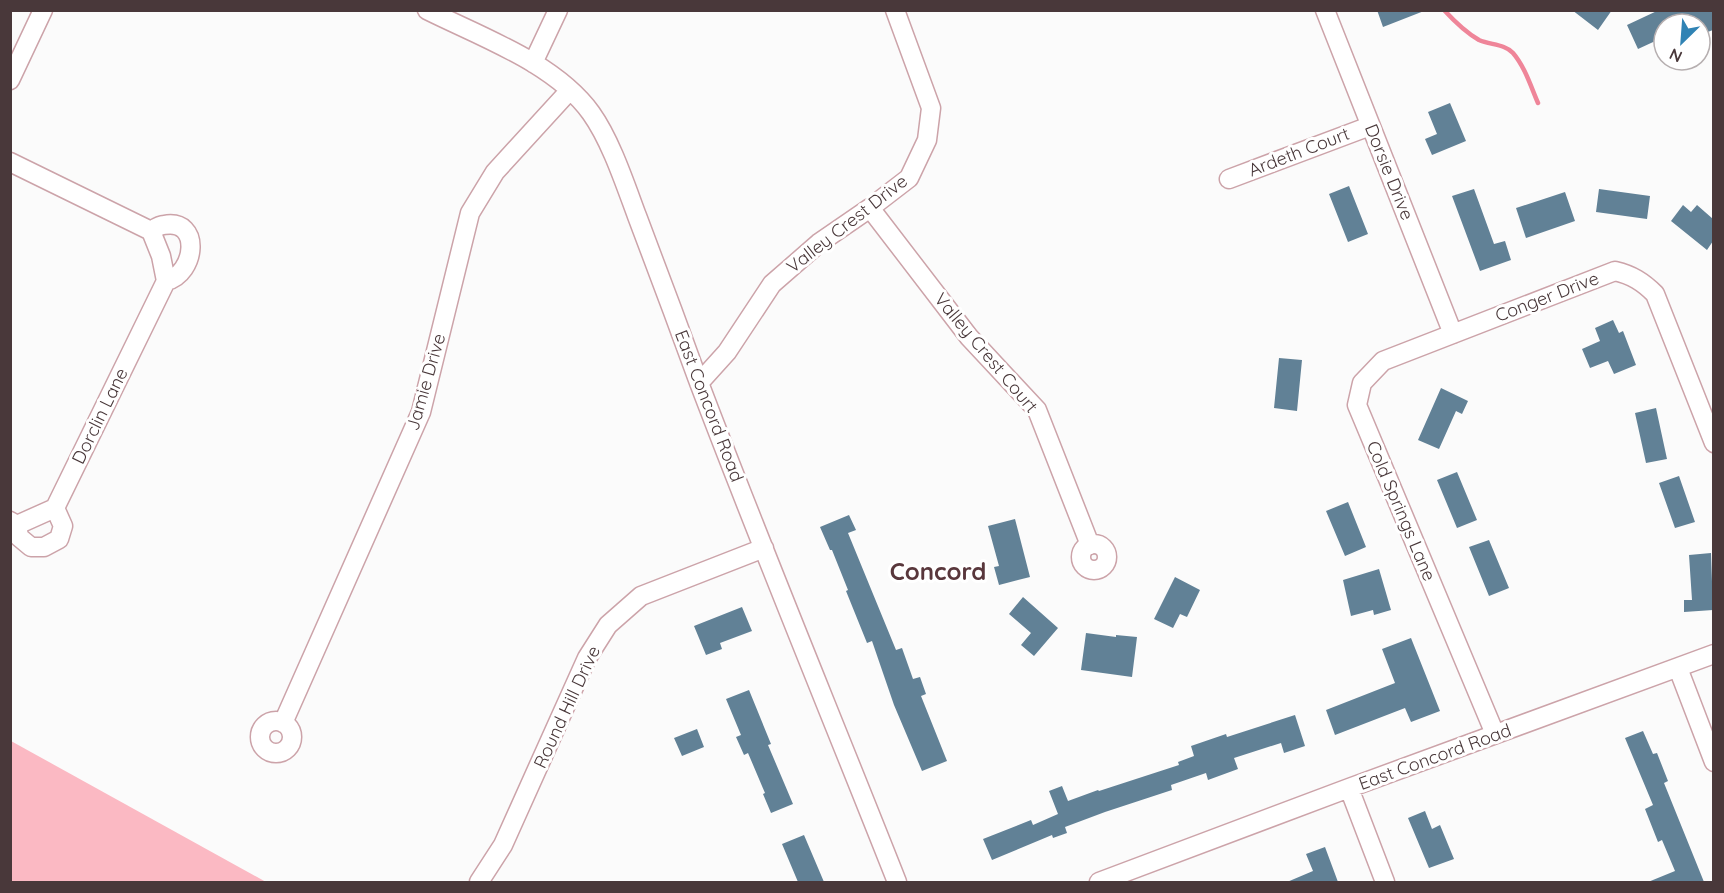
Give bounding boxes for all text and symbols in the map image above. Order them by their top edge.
north arrow [1652,12,1712,72]
text: N [1666,44,1685,67]
street label: Dorsie Drive [1360,120,1419,223]
street label: Ardeth Court [1245,122,1353,181]
street label: Valley Crest Drive [782,169,912,278]
street label: Conger Drive [1492,266,1602,327]
street label: Valley Crest Court [929,288,1043,417]
street label: East Concord Road [670,327,749,485]
street label: Jamie Drive [401,331,450,433]
street label: Dorclin Lane [66,364,133,468]
street label: Cold Springs Lane [1362,437,1441,584]
district label: Concord [890,556,986,586]
street label: Round Hill Drive [528,642,605,772]
street label: East Concord Road [1355,718,1514,795]

